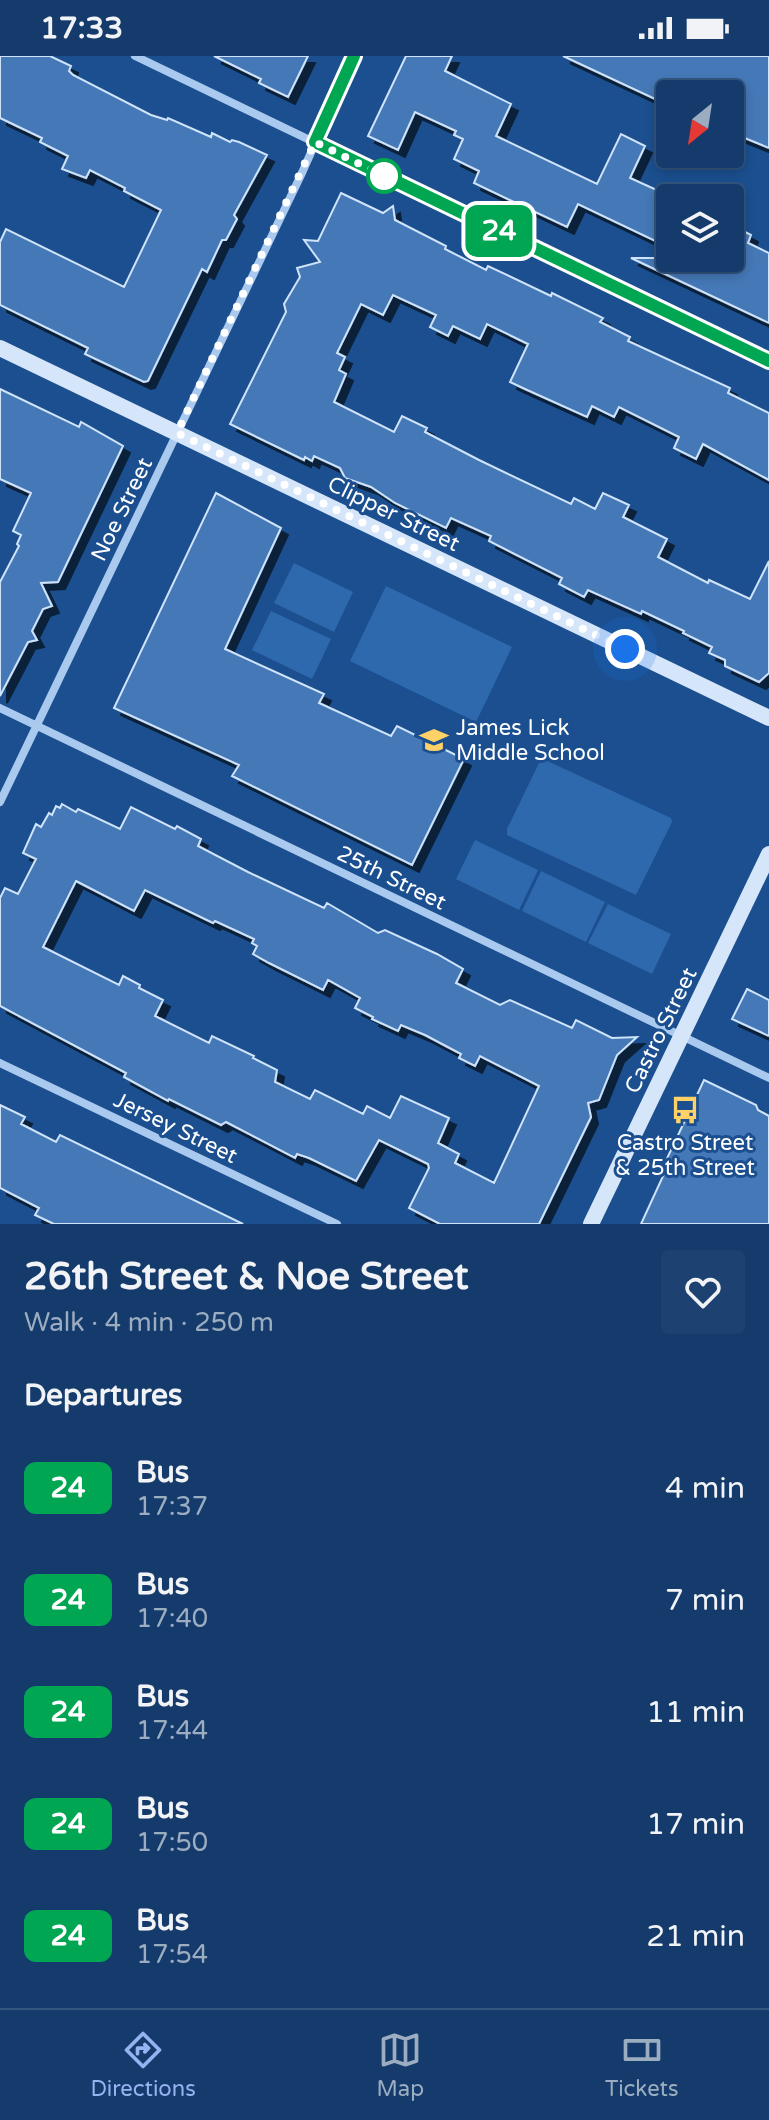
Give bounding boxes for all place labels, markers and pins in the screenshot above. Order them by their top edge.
unlabelled marker [367,159,401,193]
place label: James Lick Middle School [456,715,605,766]
school or university icon: James Lick Middle School [419,725,449,755]
bus stop icon: Castro Street & 25th Street [670,1095,700,1125]
place label: Castro Street & 25th Street [615,1130,755,1181]

